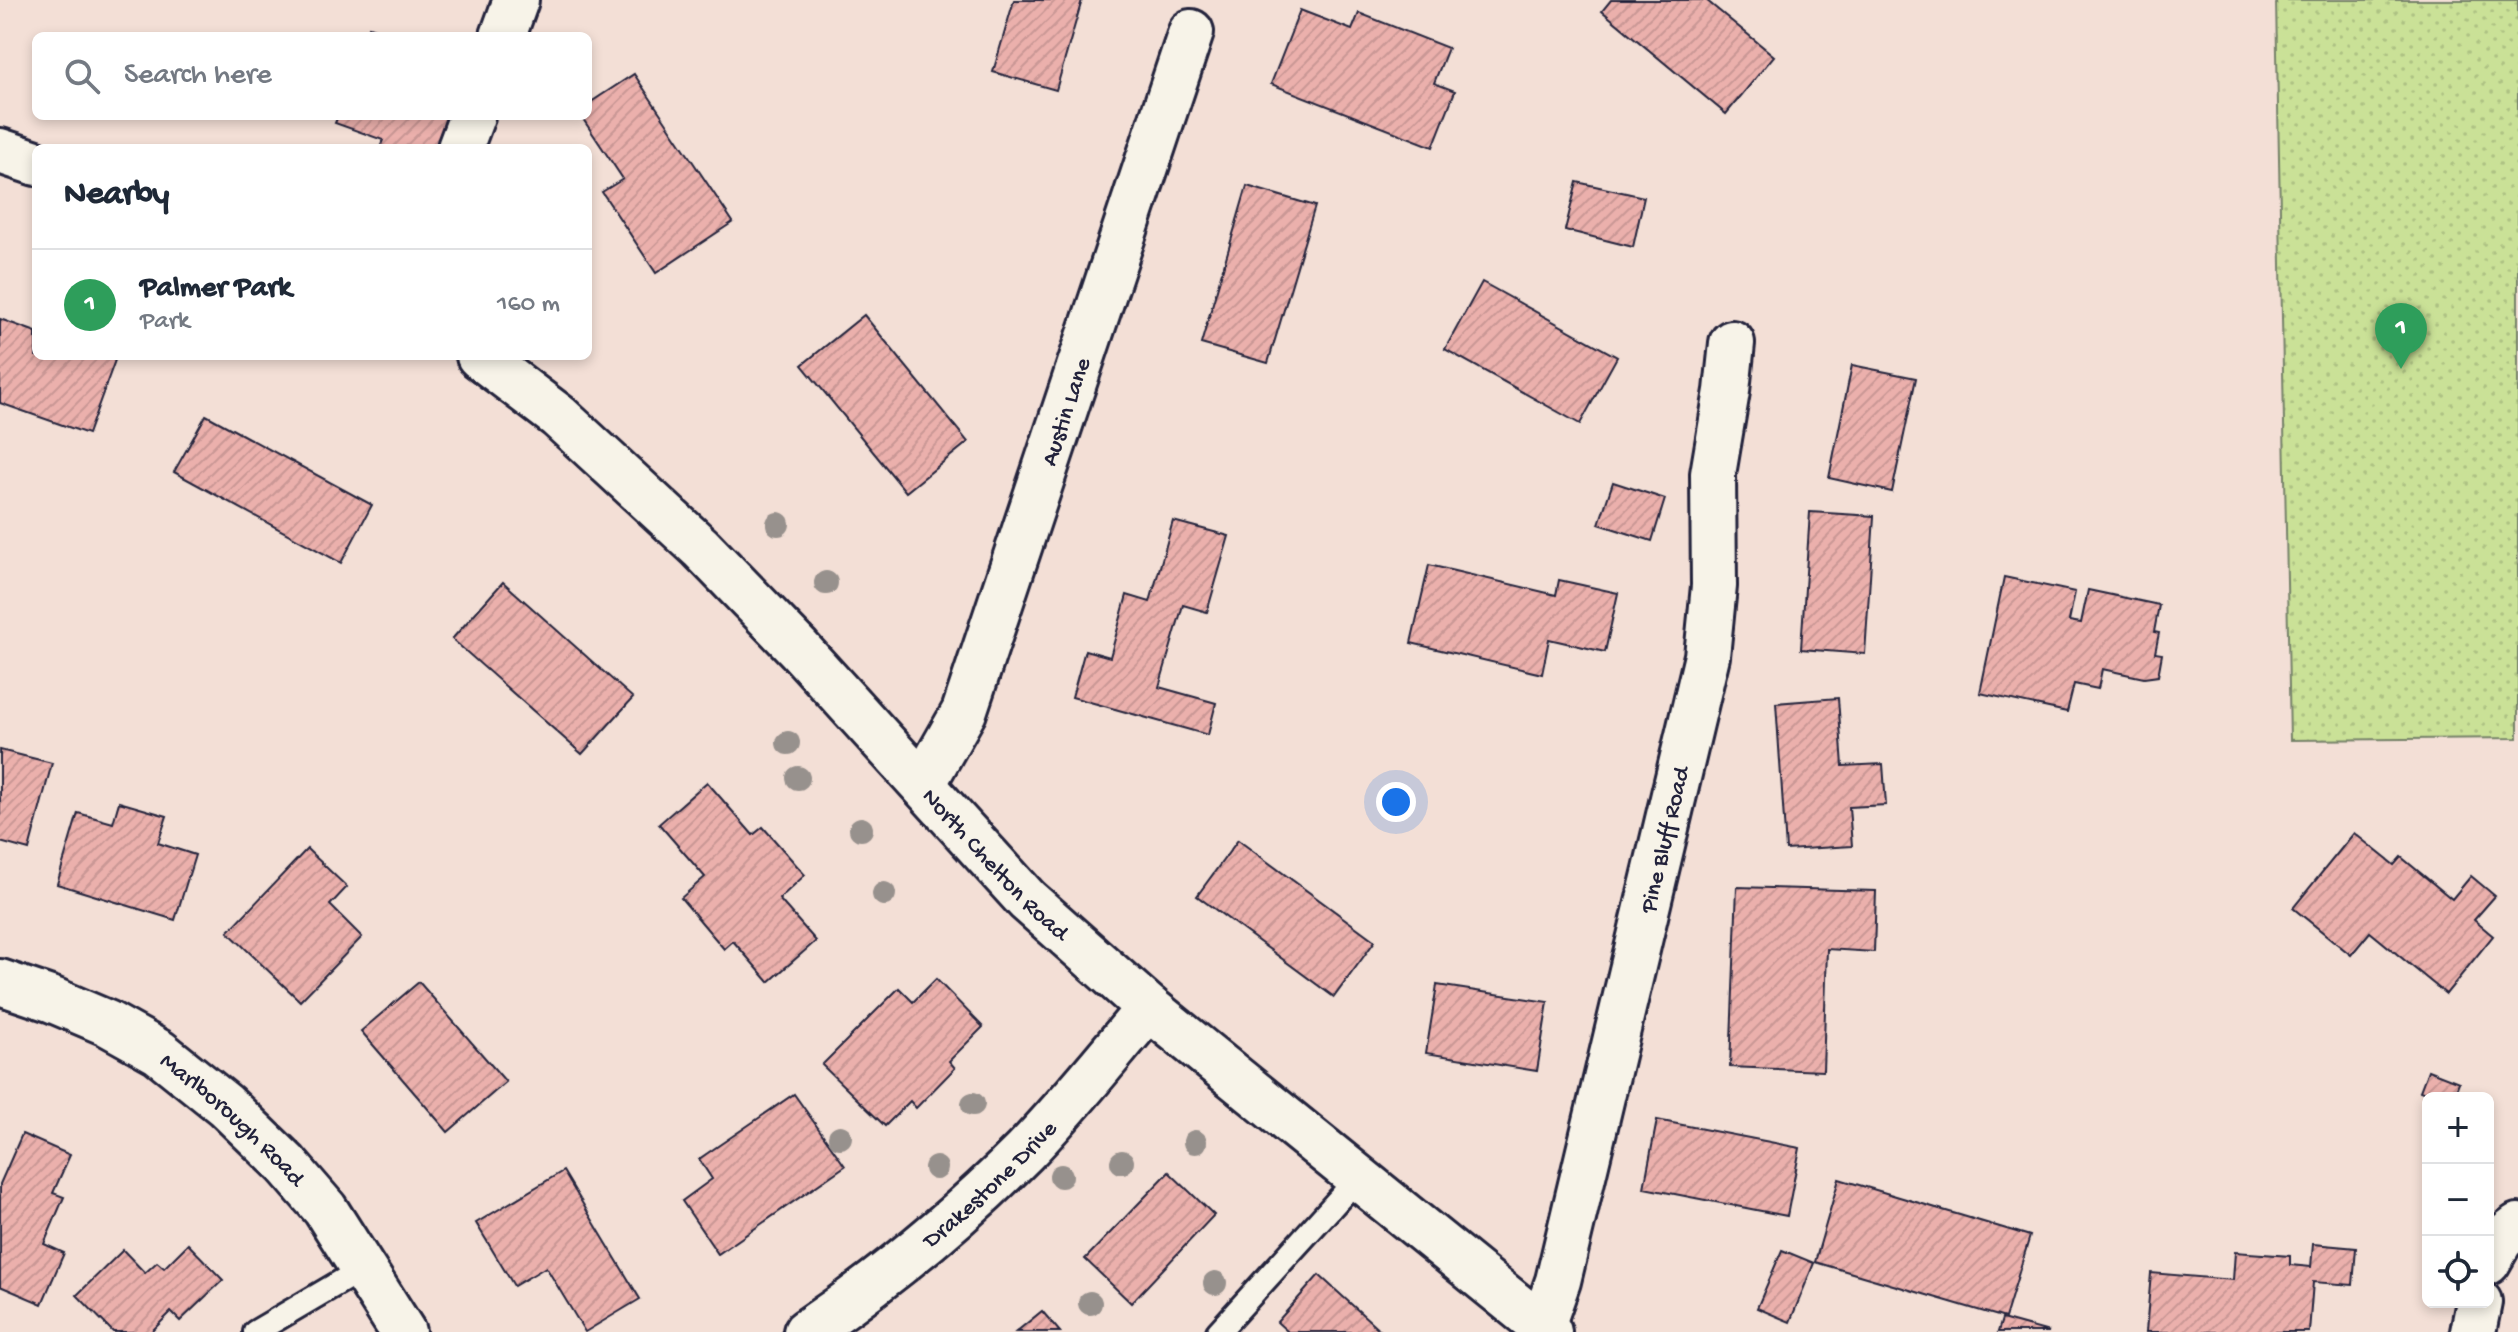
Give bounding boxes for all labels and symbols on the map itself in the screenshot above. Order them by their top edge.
pin: 1 [2375,303,2427,369]
street label: Austin Lane [1036,354,1099,470]
street label: Pine Bluff Road [1635,762,1699,917]
your location [1376,782,1416,822]
street label: North Chelton Road [914,783,1075,950]
street label: Marlborough Road [153,1048,311,1195]
street label: Drakestone Drive [917,1115,1065,1257]

